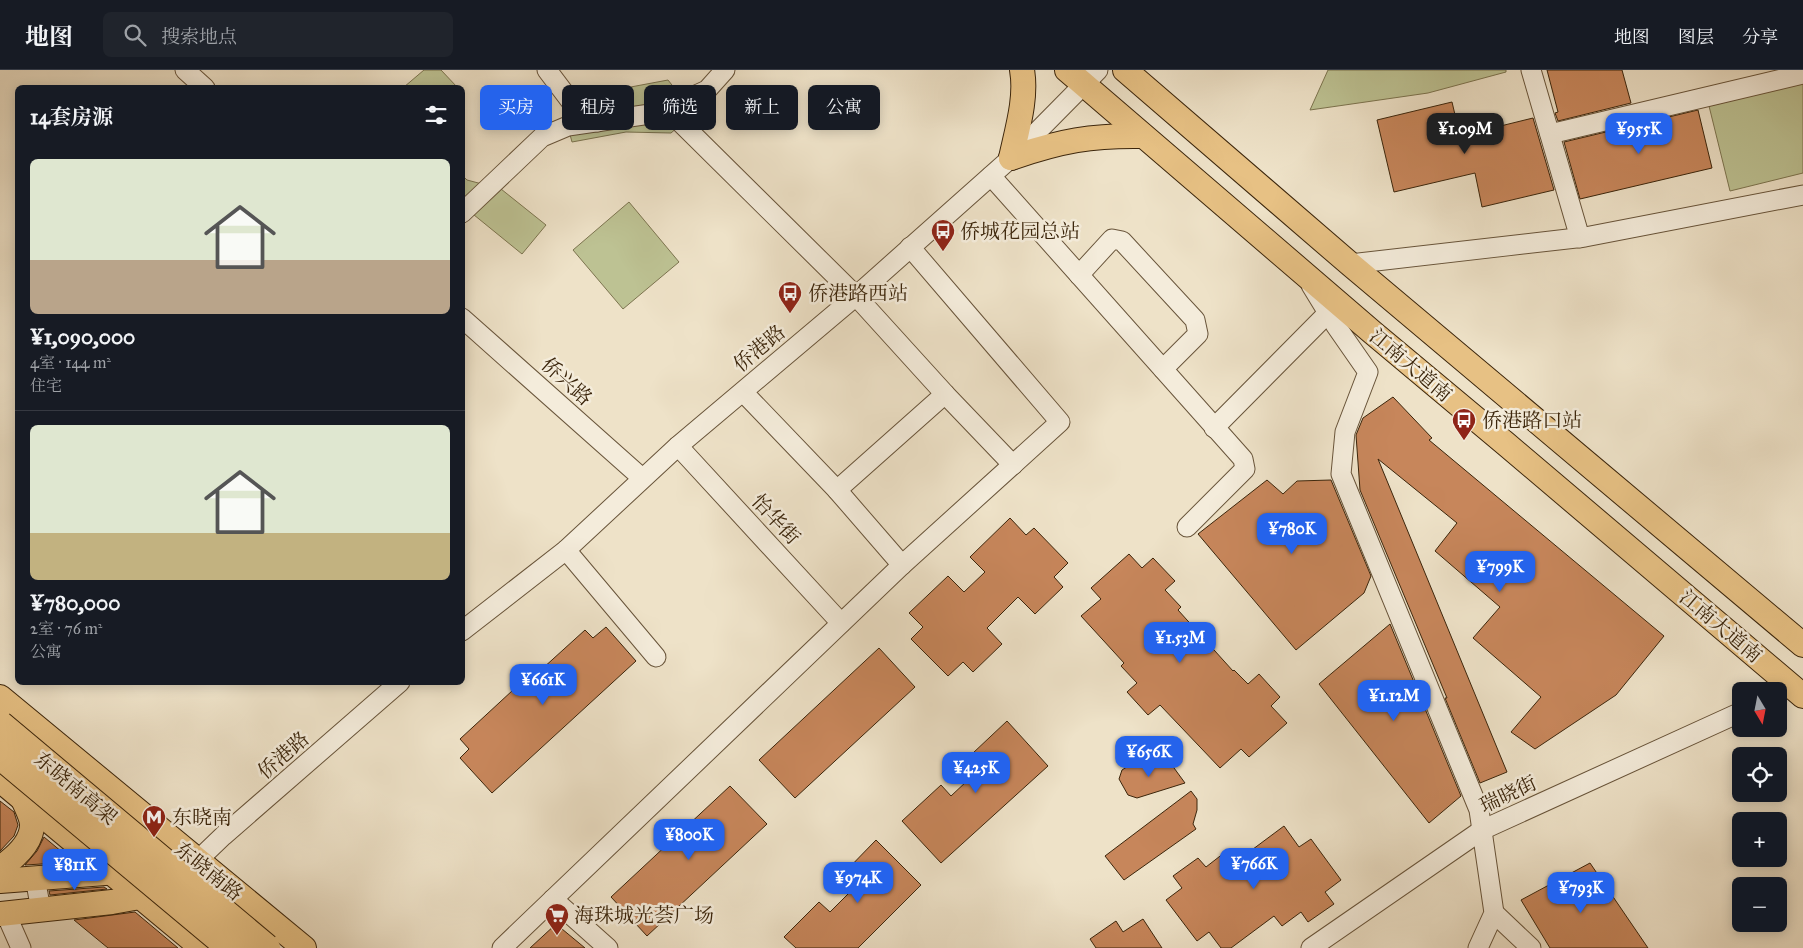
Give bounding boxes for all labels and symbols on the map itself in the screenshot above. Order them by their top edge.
pin: ¥1.09M [1424,112,1506,155]
pin: ¥955K [1604,112,1674,155]
bus stop icon: 侨城花园总站 [930,218,956,252]
place label: 侨城花园总站 [960,219,1080,243]
bus stop icon: 侨港路西站 [777,280,803,314]
place label: 侨港路西站 [808,281,908,305]
street label: 侨港路 [728,320,790,376]
street label: 江南大道南 [1365,324,1457,406]
street label: 侨兴路 [537,352,597,410]
bus stop icon: 侨港路口站 [1451,407,1477,441]
place label: 侨港路口站 [1482,408,1582,432]
street label: 怡华街 [747,489,805,549]
pin: ¥780K [1257,512,1327,555]
pin: ¥799K [1465,550,1535,593]
street label: 江南大道南 [1675,585,1767,667]
pin: ¥1.53M [1139,622,1221,664]
pin: ¥661K [508,664,578,706]
pin: ¥1.12M [1353,680,1435,722]
north arrow [1732,682,1788,738]
street label: 侨港路 [252,726,314,784]
pin: ¥656K [1114,736,1184,778]
street label: 东晓南高架 [30,747,122,829]
pin: ¥425K [941,752,1011,794]
street label: 瑞晓街 [1476,770,1540,818]
metro station icon: 东晓南 [141,804,167,838]
place label: 东晓南 [172,805,232,829]
pin: ¥800K [654,818,724,861]
street label: 东晓南路 [170,837,248,905]
pin: ¥811K [40,848,110,891]
pin: ¥766K [1219,848,1289,890]
pin: ¥974K [823,862,893,904]
pin: ¥793K [1546,872,1616,914]
supermarket icon: 海珠城光荟广场 [544,902,570,936]
place label: 海珠城光荟广场 [574,903,714,927]

